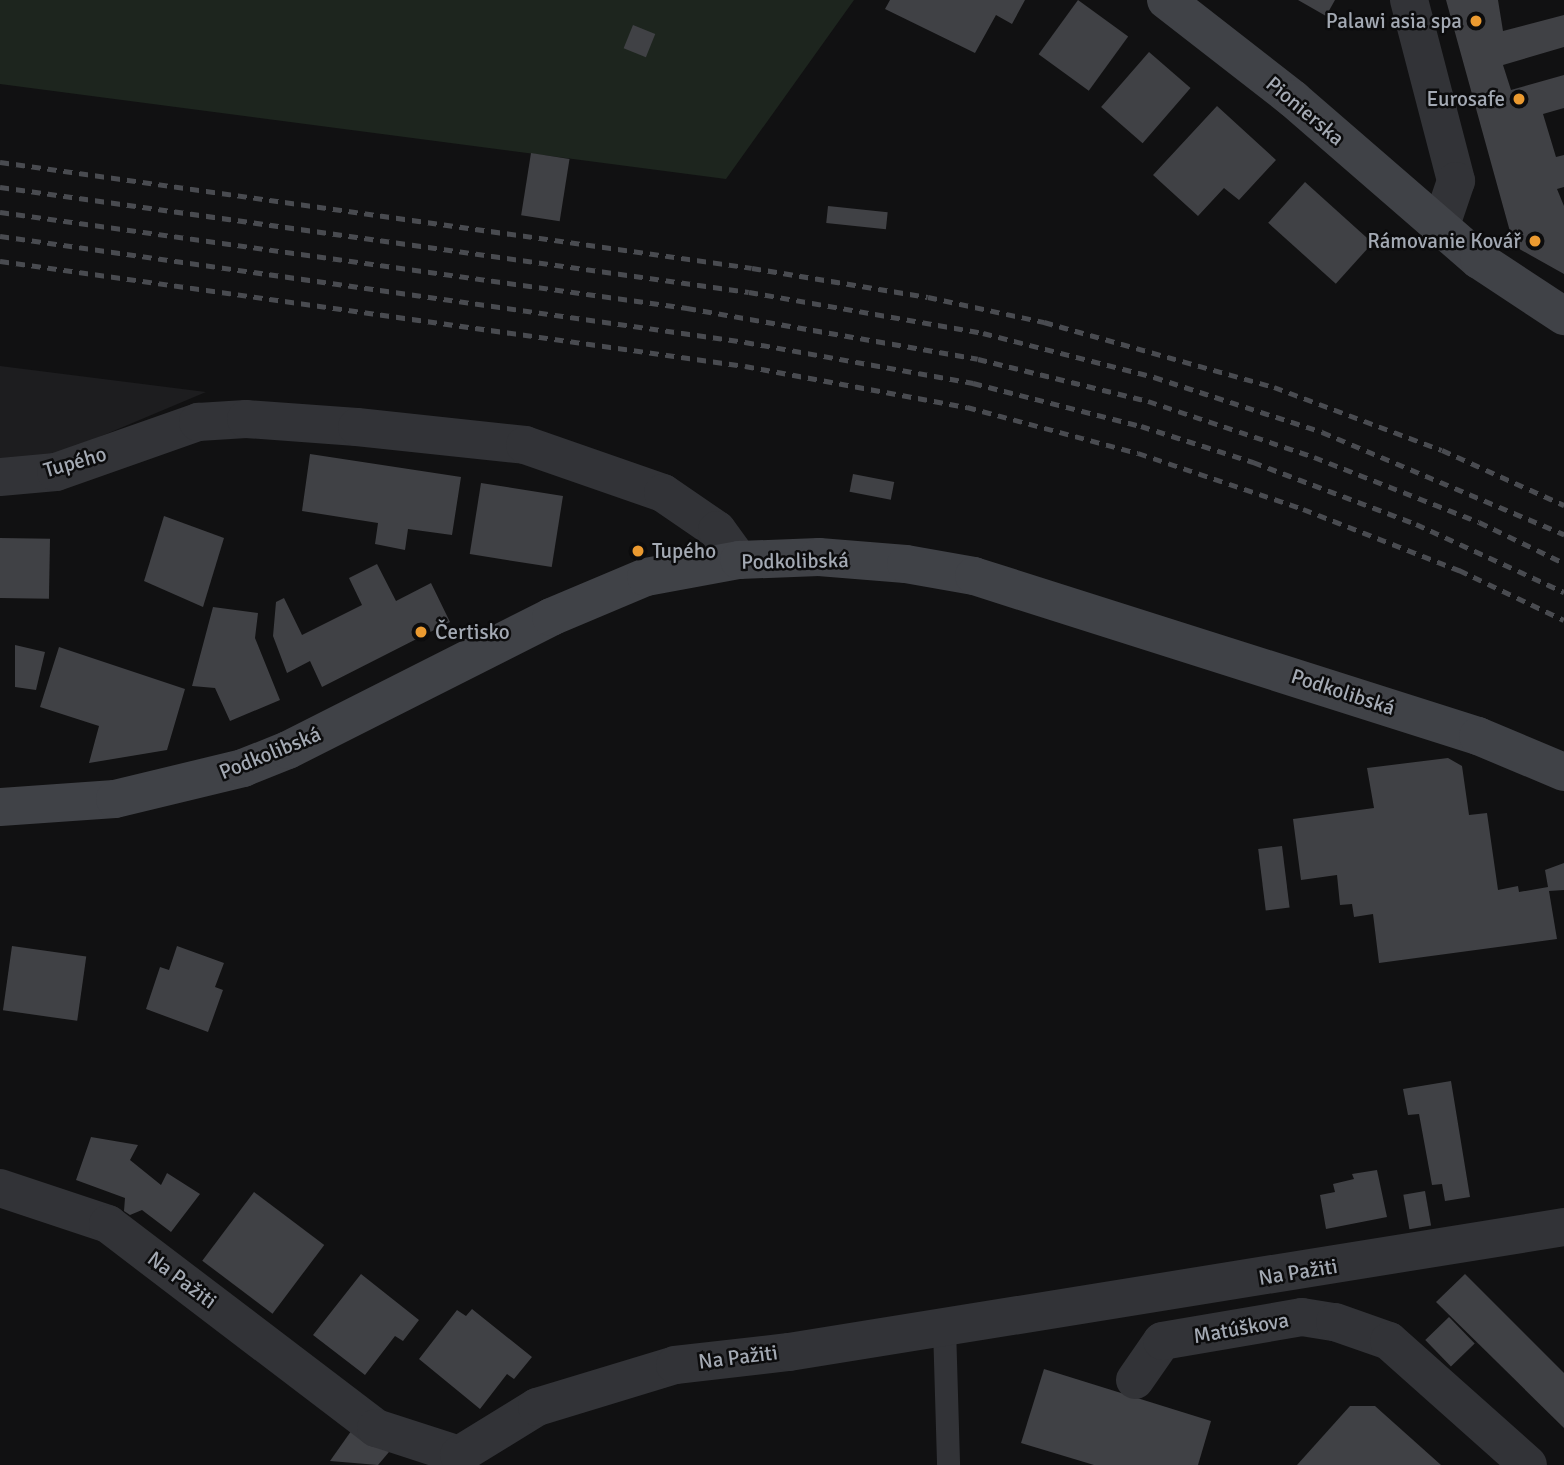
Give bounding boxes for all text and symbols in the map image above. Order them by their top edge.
place label: Palawi asia spa [1326,8,1462,34]
marker: Palawi asia spa [1468,13,1484,29]
street label: Pionierska [1261,71,1349,151]
place label: Eurosafe [1426,86,1505,112]
marker: Eurosafe [1511,91,1527,107]
place label: Rámovanie Kovář [1367,228,1521,254]
marker: Rámovanie Kovář [1527,233,1543,249]
street label: Tupého [41,441,109,483]
place label: Tupého [652,538,716,564]
marker: Tupého [630,543,646,559]
street label: Podkolibská [741,547,849,575]
place label: Čertisko [435,619,510,645]
marker: Čertisko [413,624,429,640]
street label: Podkolibská [1288,663,1398,721]
street label: Podkolibská [215,721,325,785]
street label: Na Pažiti [143,1246,221,1314]
street label: Na Pažiti [1257,1253,1339,1291]
street label: Matúškova [1191,1307,1291,1349]
street label: Na Pažiti [697,1340,779,1374]

